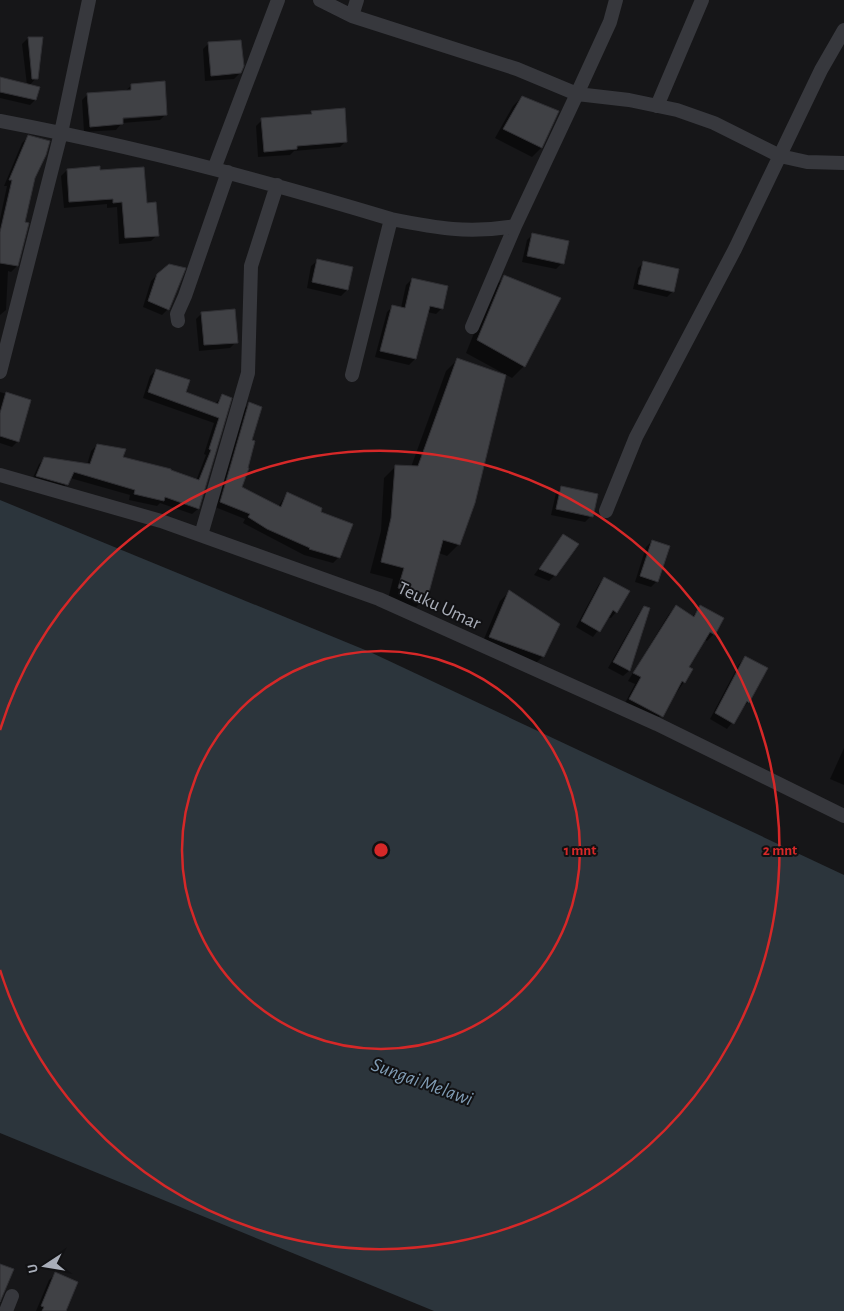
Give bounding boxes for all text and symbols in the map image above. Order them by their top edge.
street label: Teuku Umar [394,578,484,634]
centre of rings [372,841,390,859]
text: 1 mnt [564,843,596,858]
text: 2 mnt [763,843,797,858]
water label: Sungai Melawi [369,1054,475,1110]
north arrow [20,1241,70,1291]
text: U [25,1263,41,1274]

